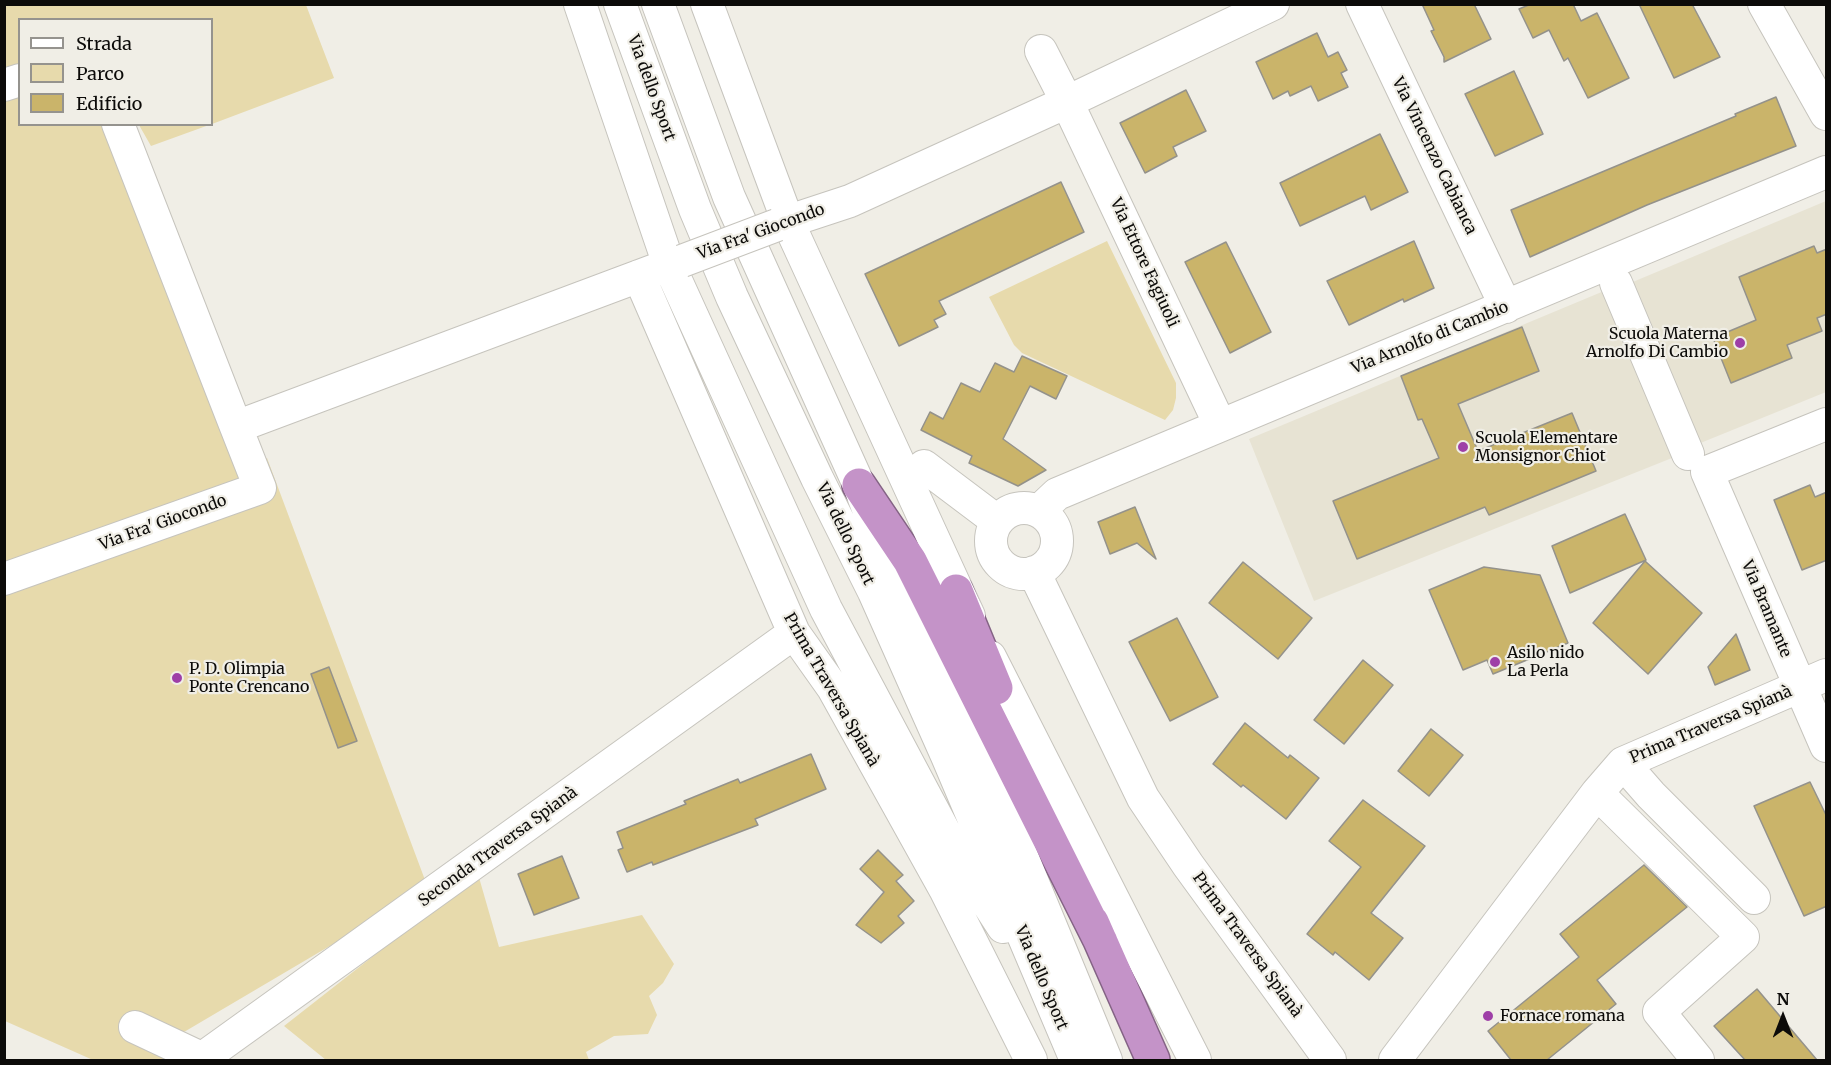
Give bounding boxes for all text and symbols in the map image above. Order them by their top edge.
legend [18,18,213,126]
text: Strada [76,32,132,55]
street label: Via dello Sport [623,32,679,144]
text: Parco [76,62,124,85]
street label: Via Vincenzo Cabianca [1388,74,1480,238]
text: Edificio [76,92,142,115]
street label: Via Ettore Fagiuoli [1106,195,1182,331]
street label: Via Fra' Giocondo [695,200,827,264]
street label: Via Arnolfo di Cambio [1349,298,1511,378]
place label: Scuola Materna Arnolfo Di Cambio [1586,324,1728,362]
marker: Scuola Materna Arnolfo Di Cambio [1733,336,1747,350]
place label: Scuola Elementare Monsignor Chiot [1475,428,1618,466]
marker: Scuola Elementare Monsignor Chiot [1456,440,1470,454]
street label: Via dello Sport [812,480,878,588]
street label: Via Fra' Giocondo [97,491,229,555]
street label: Via Bramante [1737,558,1795,660]
street label: Prima Traversa Spianà [779,610,883,770]
place label: Asilo nido La Perla [1507,643,1584,681]
marker: Asilo nido La Perla [1488,655,1502,669]
place label: P. D. Olimpia Ponte Crencano [189,659,309,697]
marker: P. D. Olimpia Ponte Crencano [170,671,184,685]
street label: Prima Traversa Spianà [1627,682,1795,768]
street label: Seconda Traversa Spianà [415,783,581,911]
street label: Prima Traversa Spianà [1188,869,1306,1021]
street label: Via dello Sport [1010,923,1072,1033]
north arrow [1753,987,1813,1047]
text: N [1777,989,1789,1009]
place label: Fornace romana [1500,1006,1625,1026]
marker: Fornace romana [1481,1009,1495,1023]

